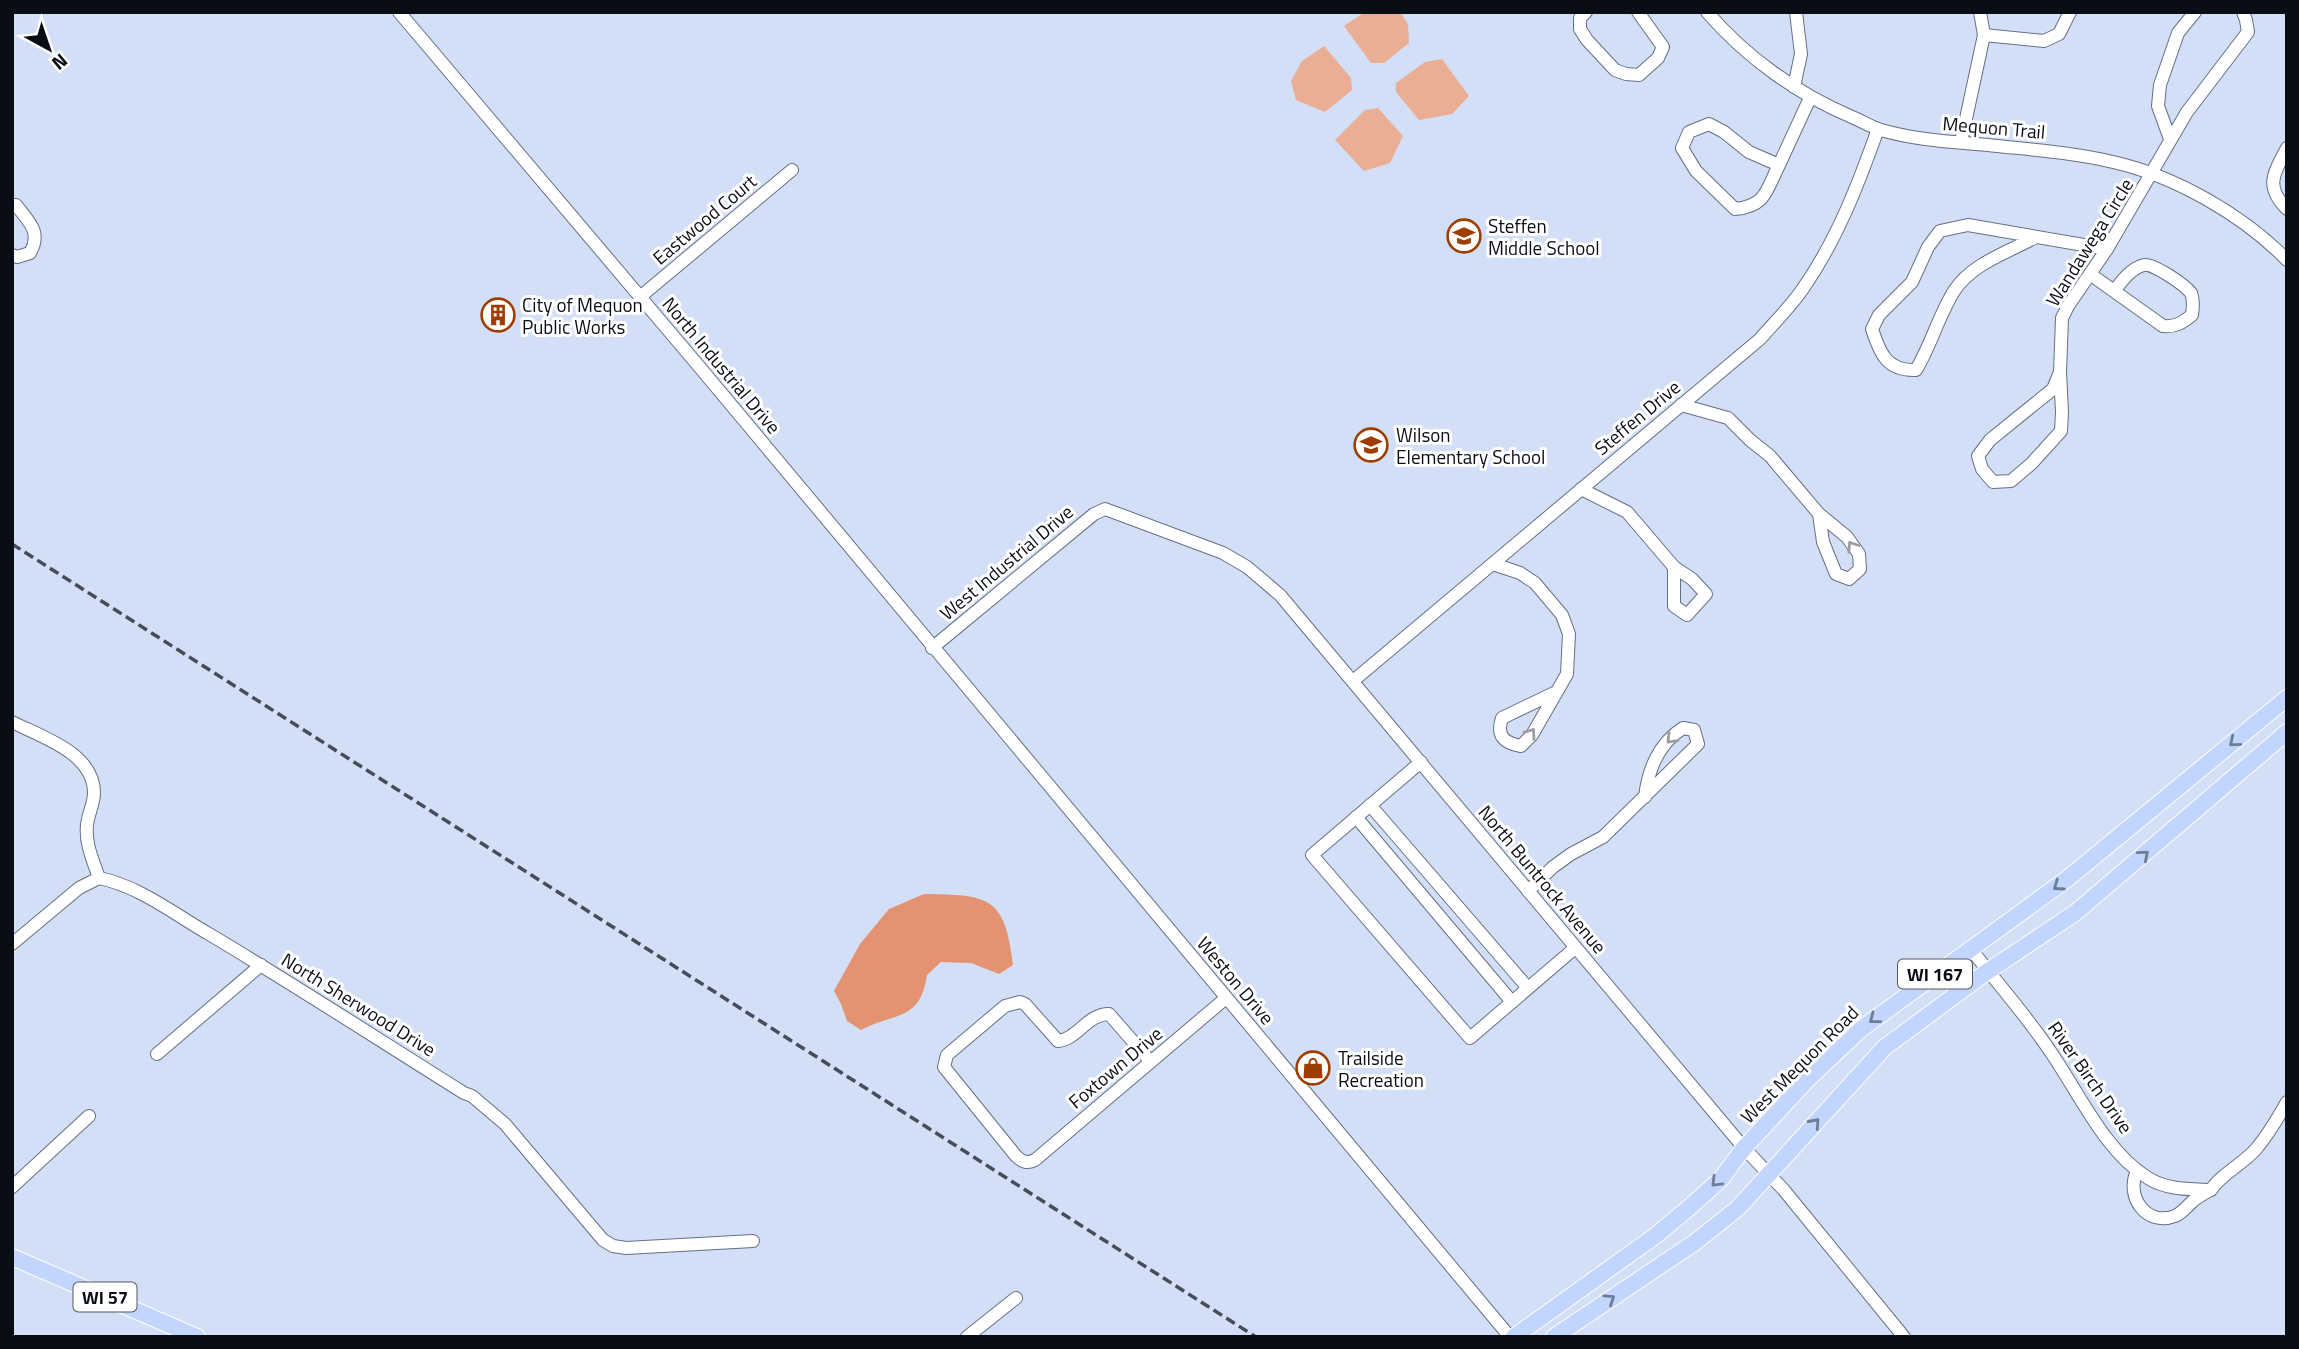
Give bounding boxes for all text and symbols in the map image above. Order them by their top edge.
north arrow [14,14,84,84]
text: N [46,47,75,78]
street label: Mequon Trail [1941,108,2047,146]
street label: Eastwood Court [646,167,762,271]
street label: Wandawega Circle [2038,172,2140,312]
place label: Steffen Middle School [1488,211,1600,262]
school or university icon: Steffen Middle School [1445,217,1483,255]
place label: City of Mequon Public Works [522,290,643,341]
street label: North Industrial Drive [656,290,788,440]
building icon: City of Mequon Public Works [479,296,517,334]
street label: Steffen Drive [1588,372,1686,462]
place label: Wilson Elementary School [1396,420,1545,471]
school or university icon: Wilson Elementary School [1352,426,1390,464]
street label: West Industrial Drive [933,497,1079,627]
one-way arrow [1848,541,1860,554]
one-way arrow [1523,728,1535,741]
one-way arrow [1667,730,1679,743]
one-way arrow [2230,734,2243,746]
street label: North Buntrock Avenue [1472,798,1614,960]
one-way arrow [2135,851,2148,863]
one-way arrow [2053,878,2066,890]
street label: Weston Drive [1190,929,1282,1031]
street label: North Sherwood Drive [276,945,442,1063]
road number: WI 167 [1898,959,1972,988]
street label: West Mequon Road [1733,998,1865,1130]
one-way arrow [1869,1010,1881,1023]
street label: River Birch Drive [2041,1015,2141,1139]
street label: Foxtown Drive [1062,1019,1168,1115]
place label: Trailside Recreation [1338,1043,1424,1094]
shop icon: Trailside Recreation [1294,1049,1332,1087]
one-way arrow [1807,1119,1819,1132]
one-way arrow [1712,1174,1725,1187]
road number: WI 57 [74,1282,136,1312]
one-way arrow [1603,1294,1616,1307]

